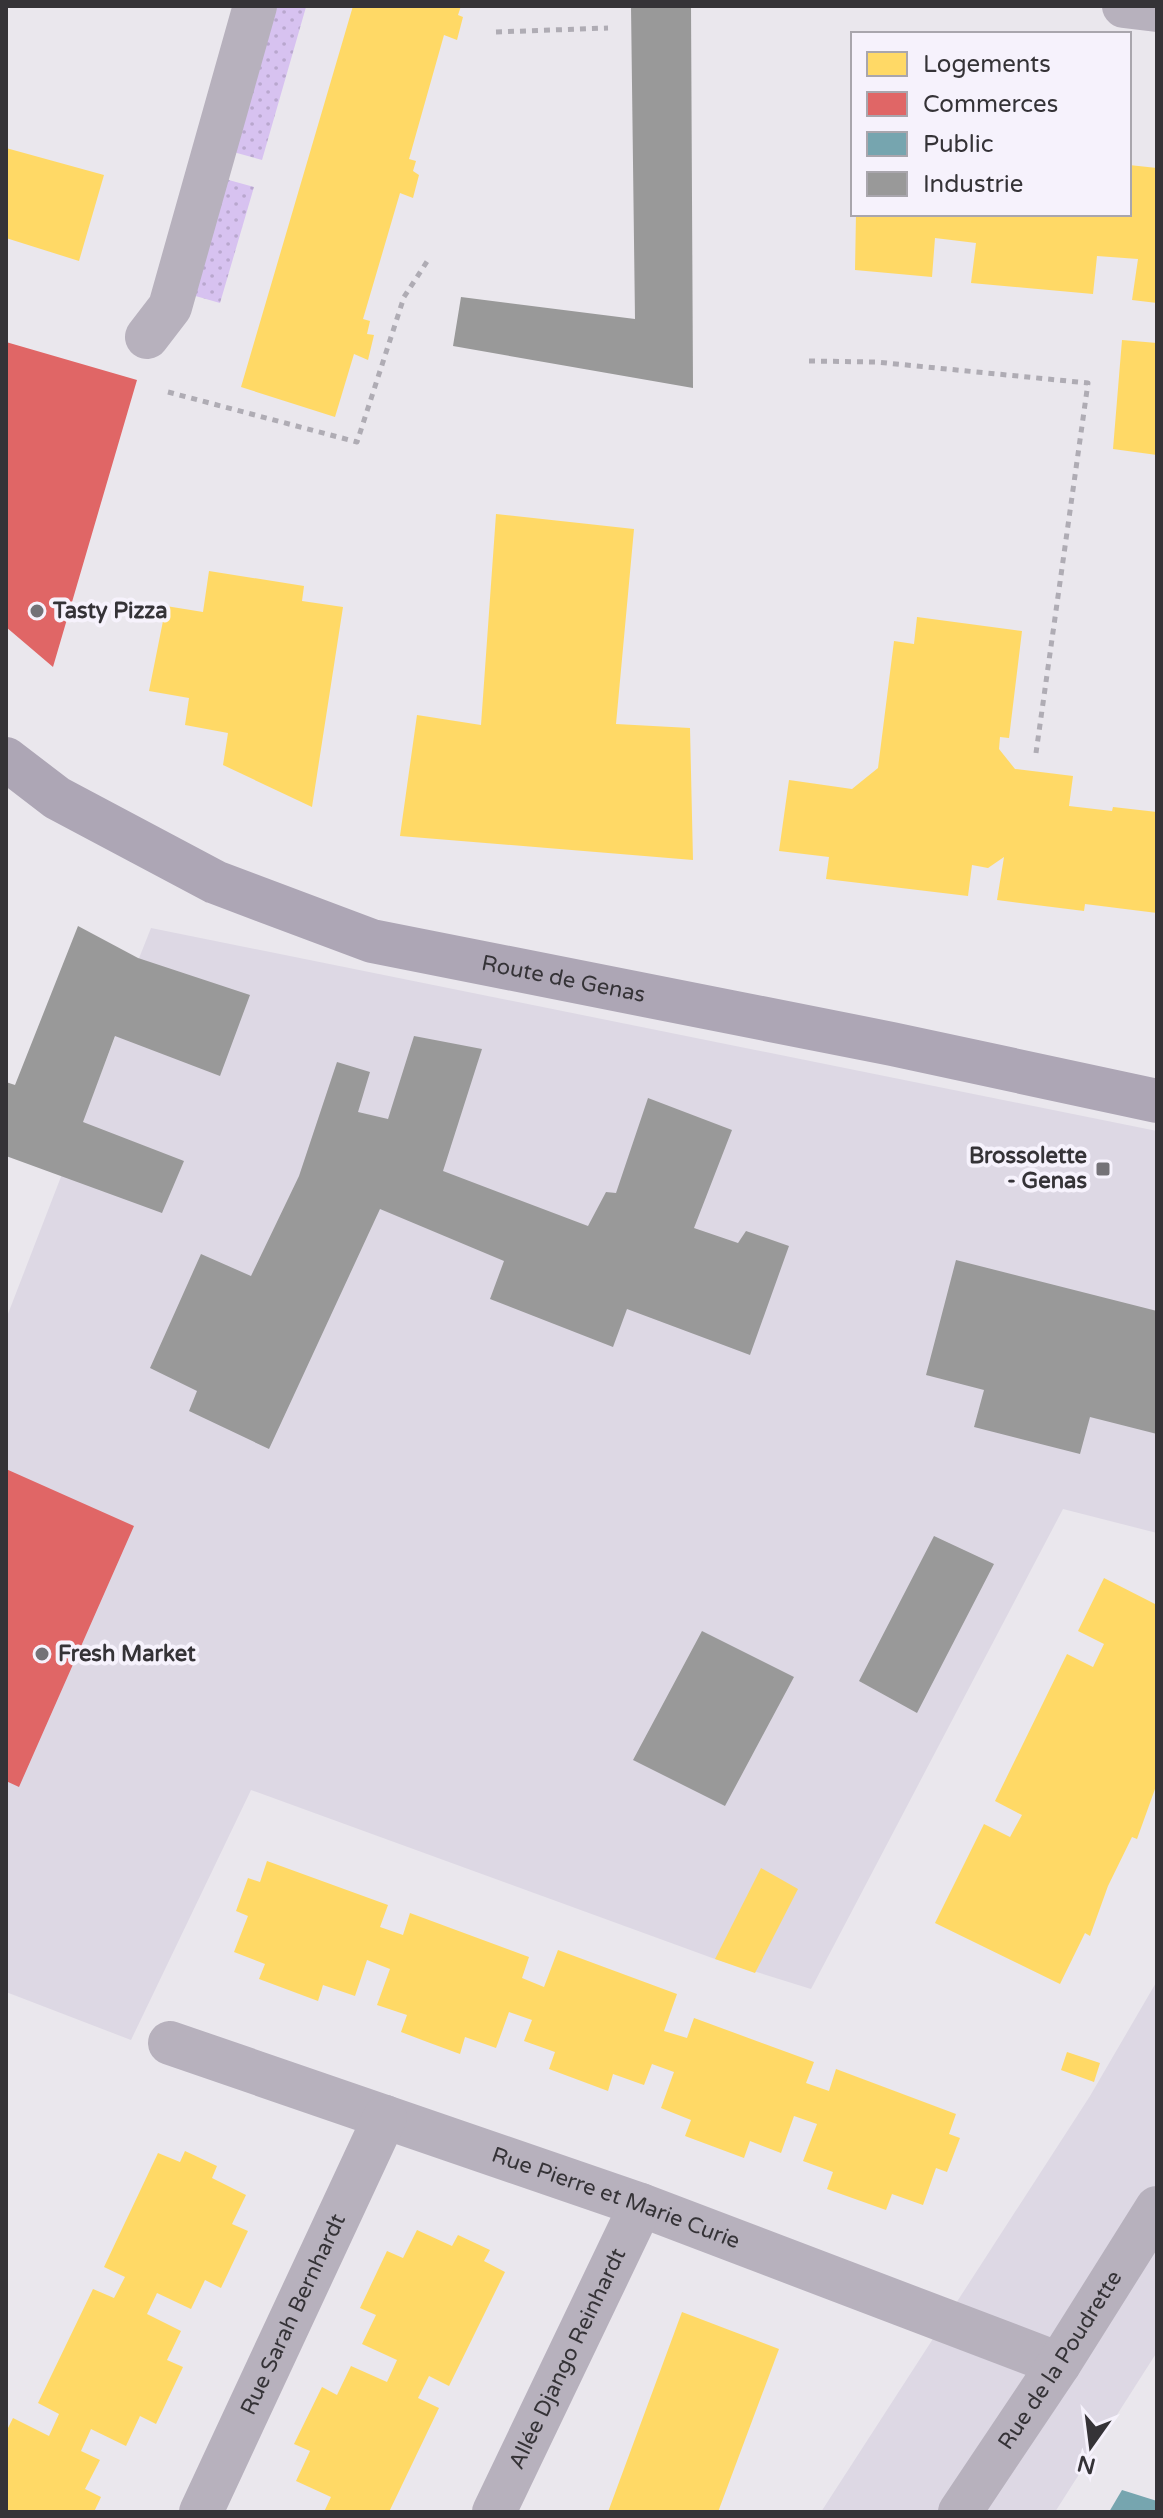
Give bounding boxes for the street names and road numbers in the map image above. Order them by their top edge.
street label: Route de Genas [479,950,648,1008]
street label: Rue Pierre et Marie Curie [488,2142,744,2254]
street label: Rue Sarah Bernhardt [235,2210,351,2419]
street label: Allée Django Reinhardt [503,2244,631,2473]
street label: Rue de la Poudrette [993,2266,1127,2454]

